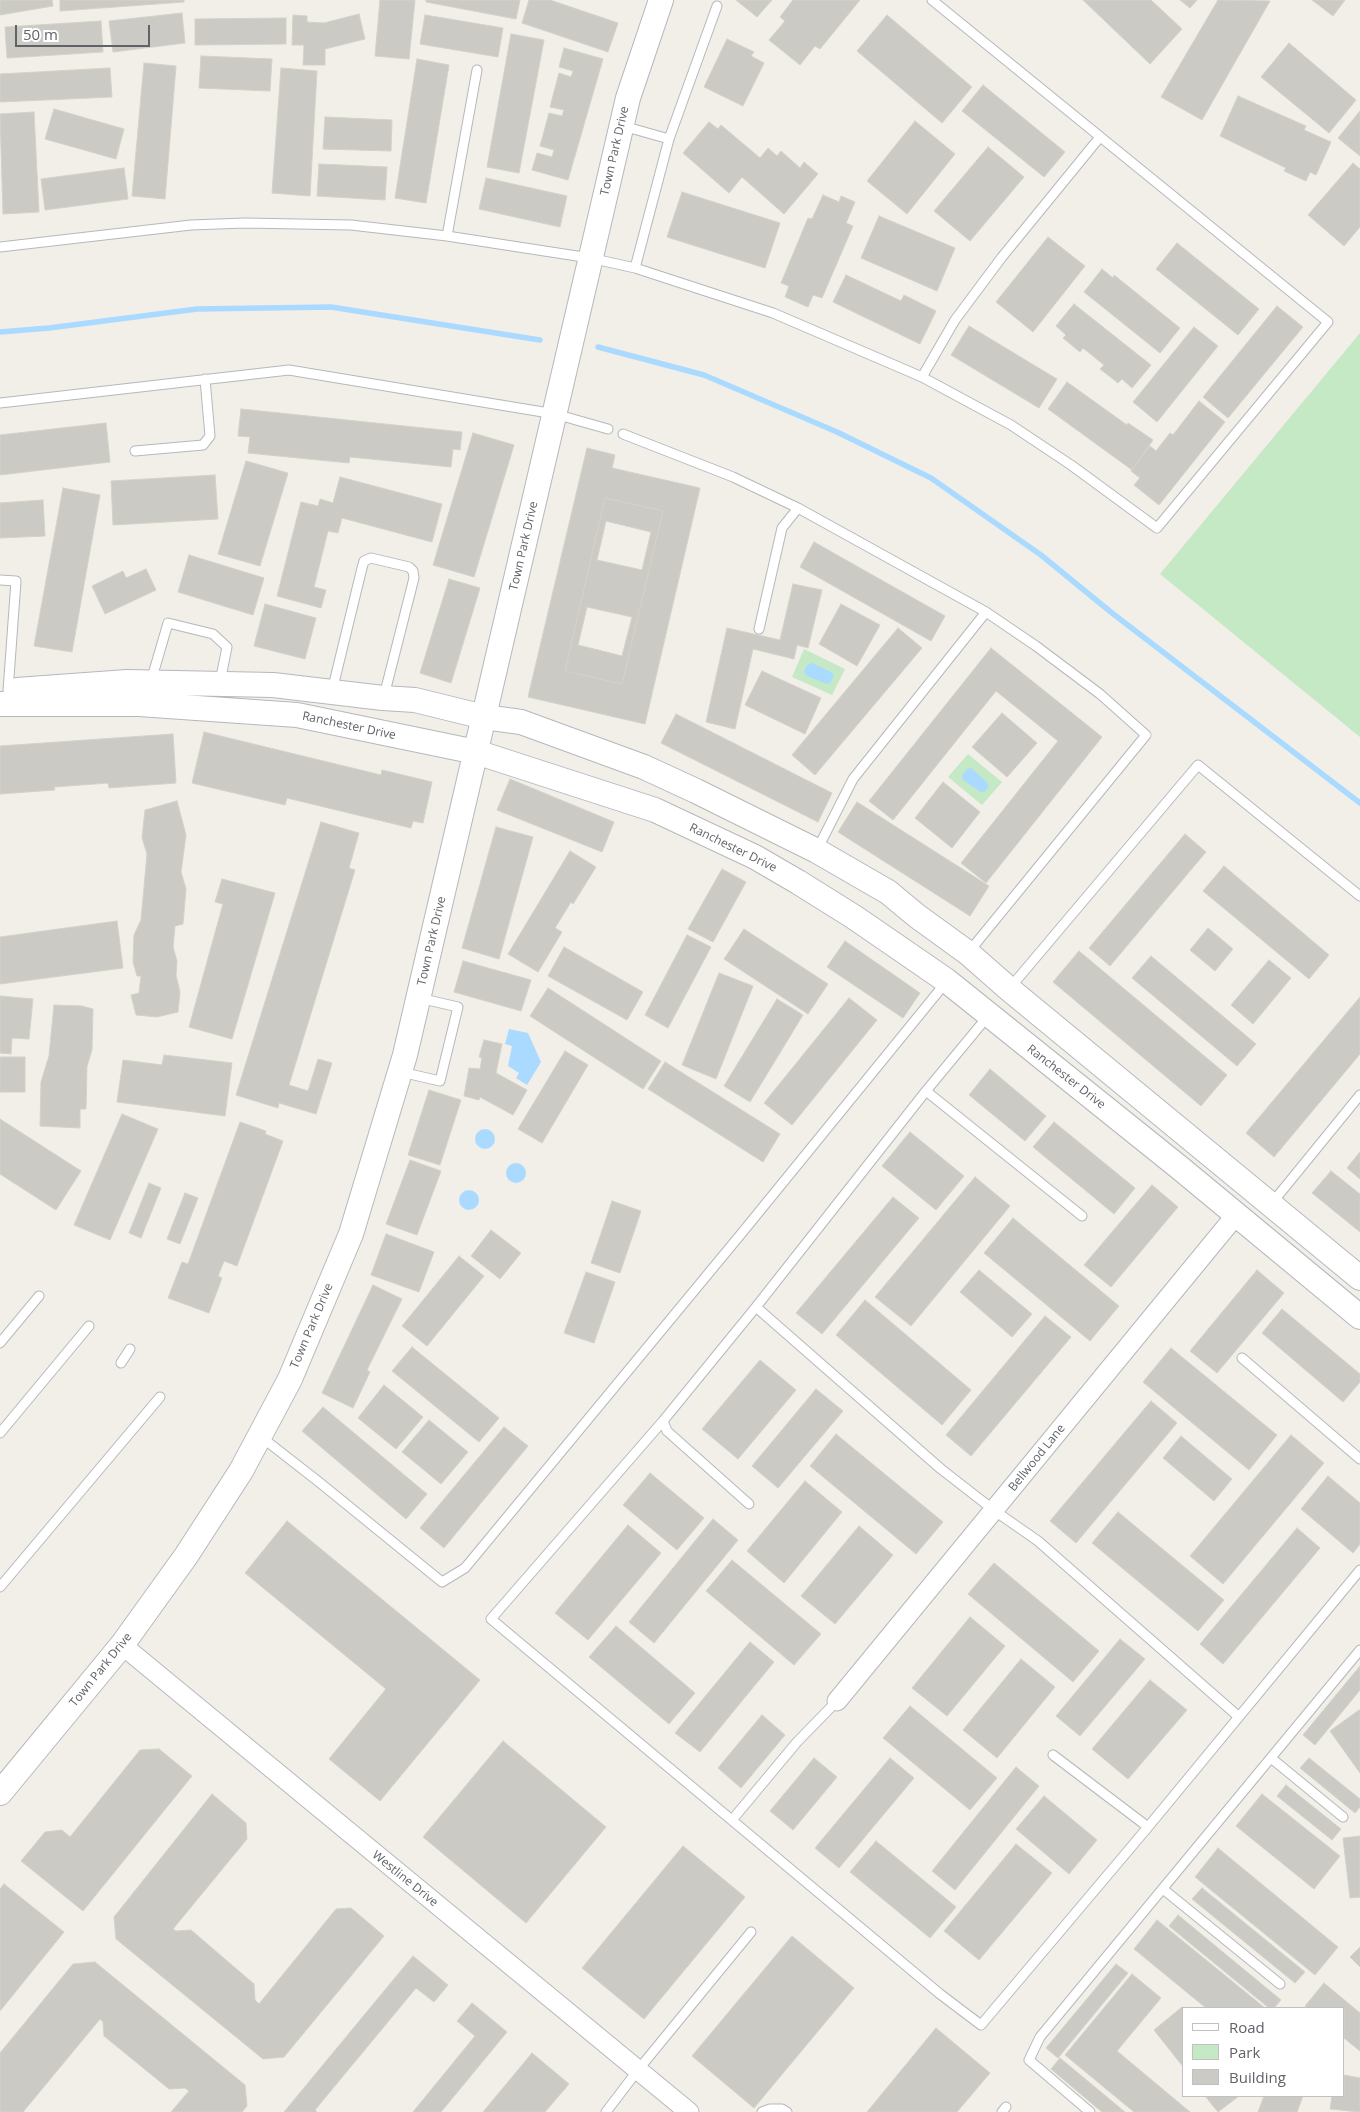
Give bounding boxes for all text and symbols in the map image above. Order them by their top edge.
scale bar [18,15,152,47]
text: 50 m [23,24,58,44]
street label: Town Park Drive [598,105,632,197]
street label: Town Park Drive [507,500,541,592]
street label: Ranchester Drive [301,709,397,743]
street label: Ranchester Drive [687,821,779,875]
street label: Town Park Drive [415,895,449,987]
street label: Ranchester Drive [1024,1042,1108,1112]
street label: Town Park Drive [288,1281,336,1371]
street label: Bellwood Lane [1006,1422,1068,1494]
street label: Town Park Drive [67,1630,135,1710]
street label: Westline Drive [369,1848,441,1910]
legend [1182,2007,1345,2097]
text: Road [1229,2017,1265,2037]
text: Park [1229,2042,1260,2062]
text: Building [1229,2067,1286,2087]

